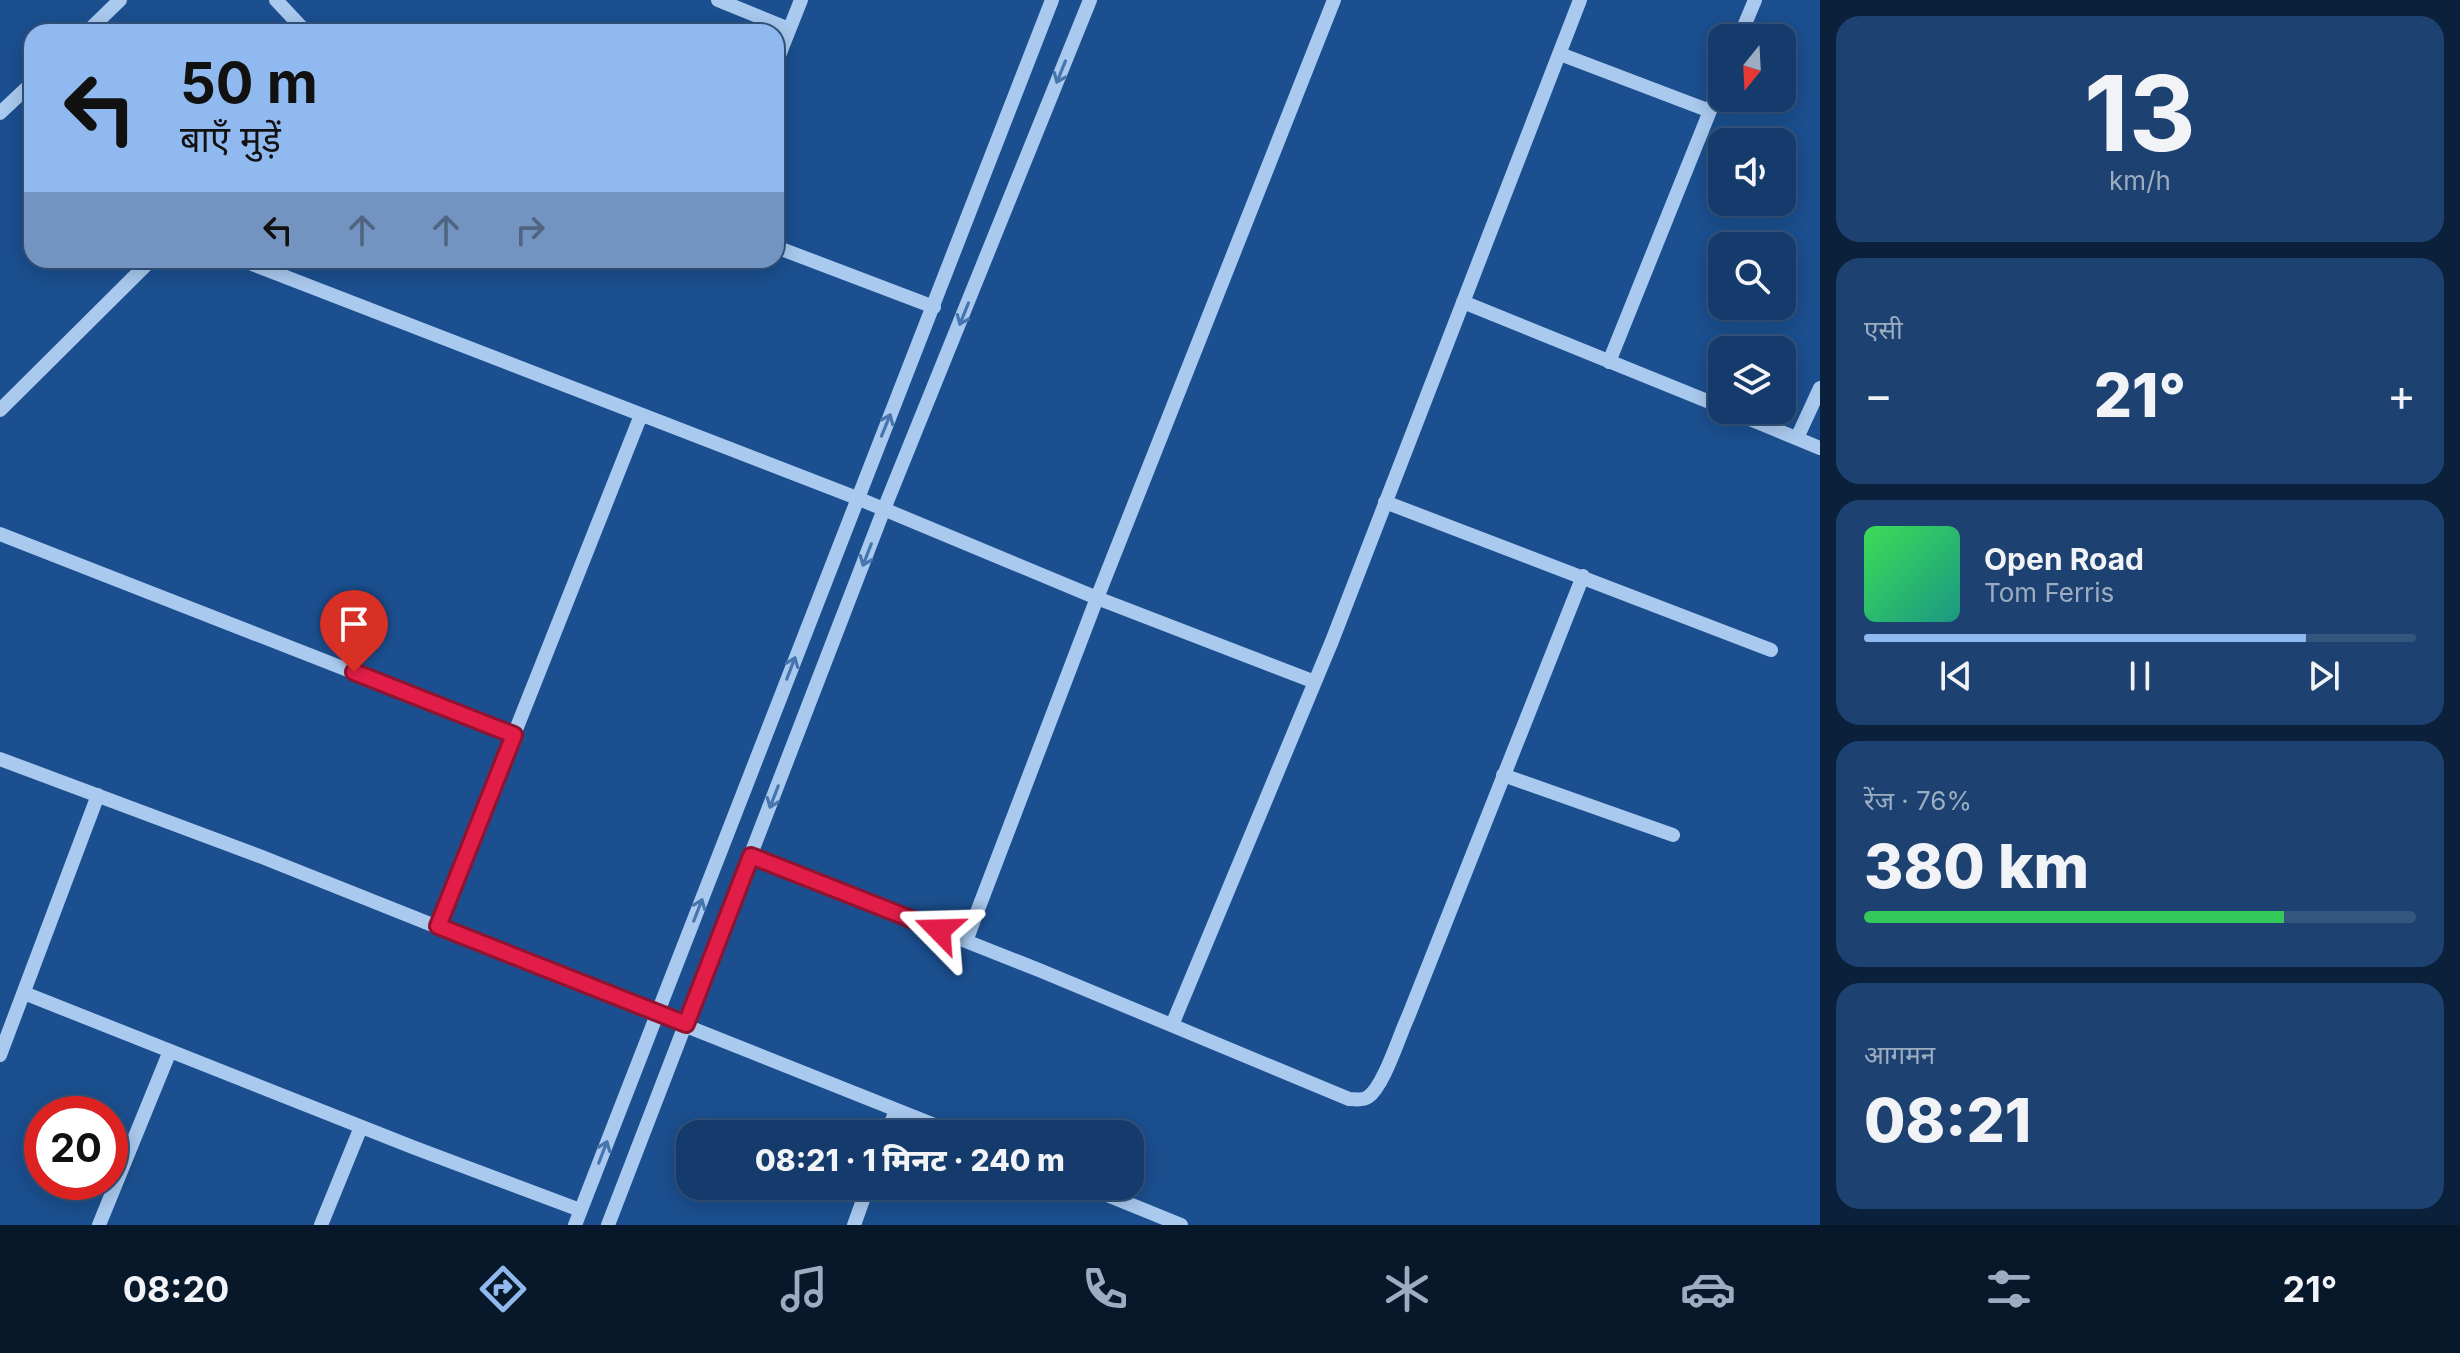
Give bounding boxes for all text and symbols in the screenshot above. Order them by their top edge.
north arrow [1708,24,1796,112]
map controls [1708,24,1796,424]
text: 50 m [180,49,318,117]
text: 13 [2084,50,2196,176]
icon: left [48,56,152,160]
one-way arrow [1053,59,1067,84]
text: बाएँ मुड़ें [180,117,281,161]
button: sound [1708,128,1796,216]
text: km/h [2109,165,2171,196]
icon: left [256,208,300,252]
icon: ahead [340,208,384,252]
icon: ahead [424,208,468,252]
icon: right [508,208,552,252]
button: search [1708,232,1796,320]
one-way arrow [956,301,970,326]
text: एसी [1864,314,1903,345]
button: layers [1708,336,1796,424]
text: 21° [2094,359,2186,431]
text: − [1864,368,1893,422]
text: + [2387,368,2416,422]
one-way arrow [880,413,894,438]
text: Open Road [1984,541,2144,577]
one-way arrow [859,542,873,567]
text: Tom Ferris [1984,577,2114,608]
pin [320,590,388,672]
icon: arrive [332,602,376,646]
icon: previous [1934,654,1978,698]
icon: pause [2118,654,2162,698]
icon: next [2302,654,2346,698]
one-way arrow [785,656,799,681]
one-way arrow [766,785,780,809]
text: रेंज · 76% [1864,785,1972,816]
text: 380 km [1864,830,2089,902]
position arrow [897,888,981,972]
one-way arrow [692,898,706,923]
text: आगमन [1864,1039,1935,1070]
text: 08:21 [1864,1084,2031,1156]
speed limit sign: 20 [24,1096,128,1200]
one-way arrow [597,1140,611,1165]
text: 08:21 · 1 मिनट · 240 m [755,1142,1065,1178]
icon: directions [475,1261,531,1317]
icon: music [776,1261,832,1317]
icon: phone [1077,1261,1133,1317]
icon: climate [1379,1261,1435,1317]
icon: car [1680,1261,1736,1317]
icon: filters [1981,1261,2037,1317]
text: 08:20 [123,1267,229,1311]
text: 21° [2283,1267,2337,1311]

